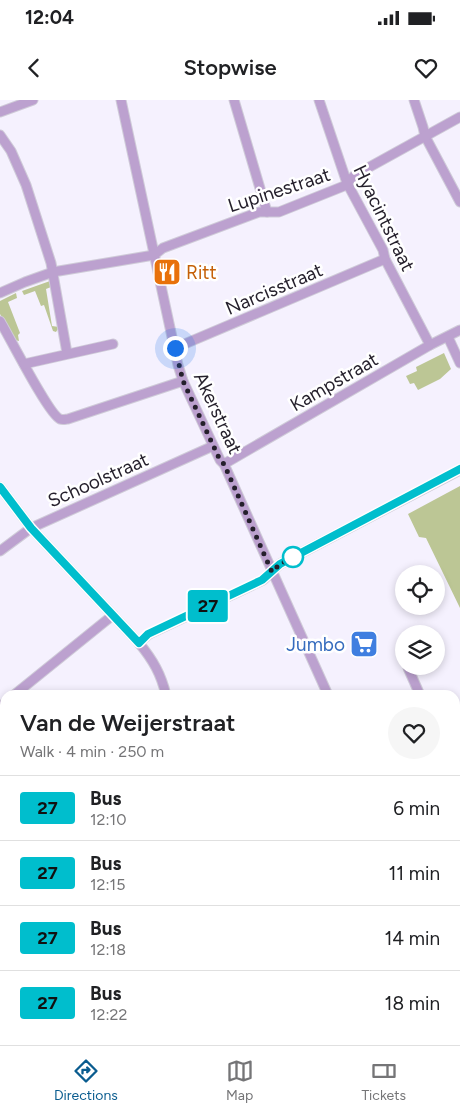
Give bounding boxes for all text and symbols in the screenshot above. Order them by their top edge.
text: 12:04 [25,6,74,29]
icon: back [20,54,48,82]
text: Stopwise [183,54,277,81]
icon: heart [412,54,440,82]
street label: Hyacintstraat [348,161,420,275]
street label: Lupinestraat [225,163,333,217]
restaurant icon: Ritt [152,257,182,287]
street label: Narcisstraat [222,258,326,320]
place label: Ritt [186,261,217,284]
your location [163,336,188,361]
street label: Kampstraat [286,348,382,416]
street label: Akerstraat [189,368,247,458]
street label: Schoolstraat [44,448,152,512]
unlabelled marker [282,546,304,568]
map controls [395,565,445,675]
button: locate [395,565,445,615]
line badge: 27 [186,590,230,622]
text: 27 [198,595,218,617]
button: layers [395,625,445,675]
supermarket icon: Jumbo [349,629,379,659]
place label: Jumbo [286,633,345,656]
button: heart [388,707,440,759]
text: Van de Weijerstraat [20,708,235,737]
text: Walk · 4 min · 250 m [20,742,164,761]
text: Bus [90,787,121,810]
text: 27 [37,797,58,819]
text: 6 min [393,797,440,820]
text: 12:10 [90,810,126,829]
text: Bus [90,852,121,875]
text: 27 [37,862,58,884]
text: 11 min [388,862,440,885]
text: 12:15 [90,875,125,894]
text: Bus [90,917,121,940]
text: 27 [37,927,58,949]
text: 14 min [384,927,440,950]
text: 12:18 [90,940,126,959]
text: Bus [90,982,121,1005]
text: 27 [37,992,58,1014]
text: 18 min [385,992,440,1015]
text: 12:22 [90,1005,128,1024]
tab: Directions [54,1057,118,1104]
tab: Map [226,1057,254,1104]
tab: Tickets [361,1057,406,1104]

